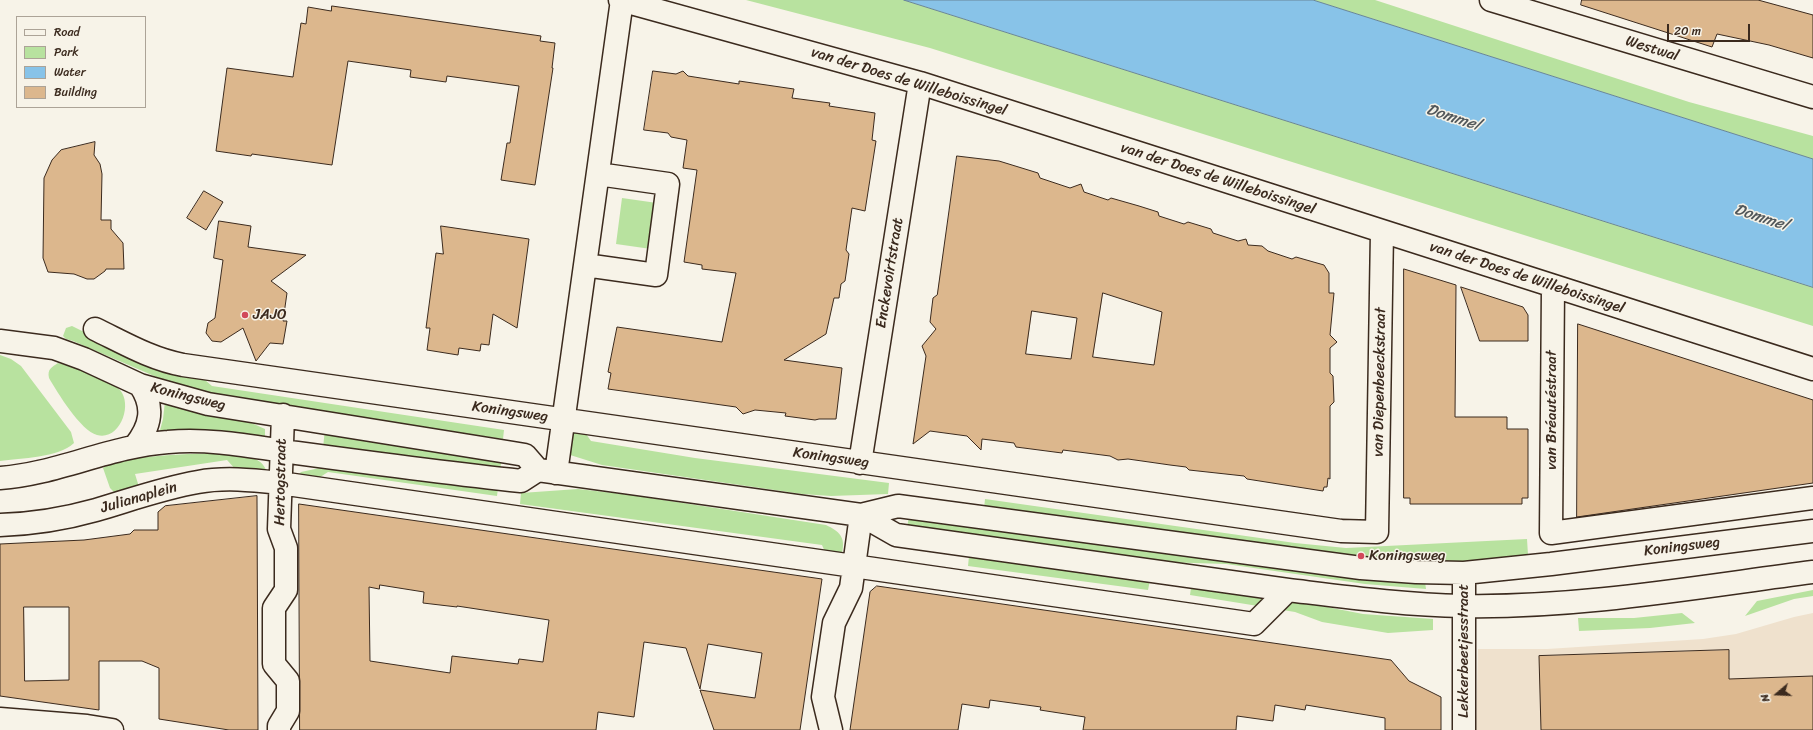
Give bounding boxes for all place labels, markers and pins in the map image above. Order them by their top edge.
place label: JAJO [253,306,287,324]
marker: JAJO [240,310,250,320]
place label: Koningsweg [1369,547,1446,565]
marker: Koningsweg [1356,551,1366,561]

